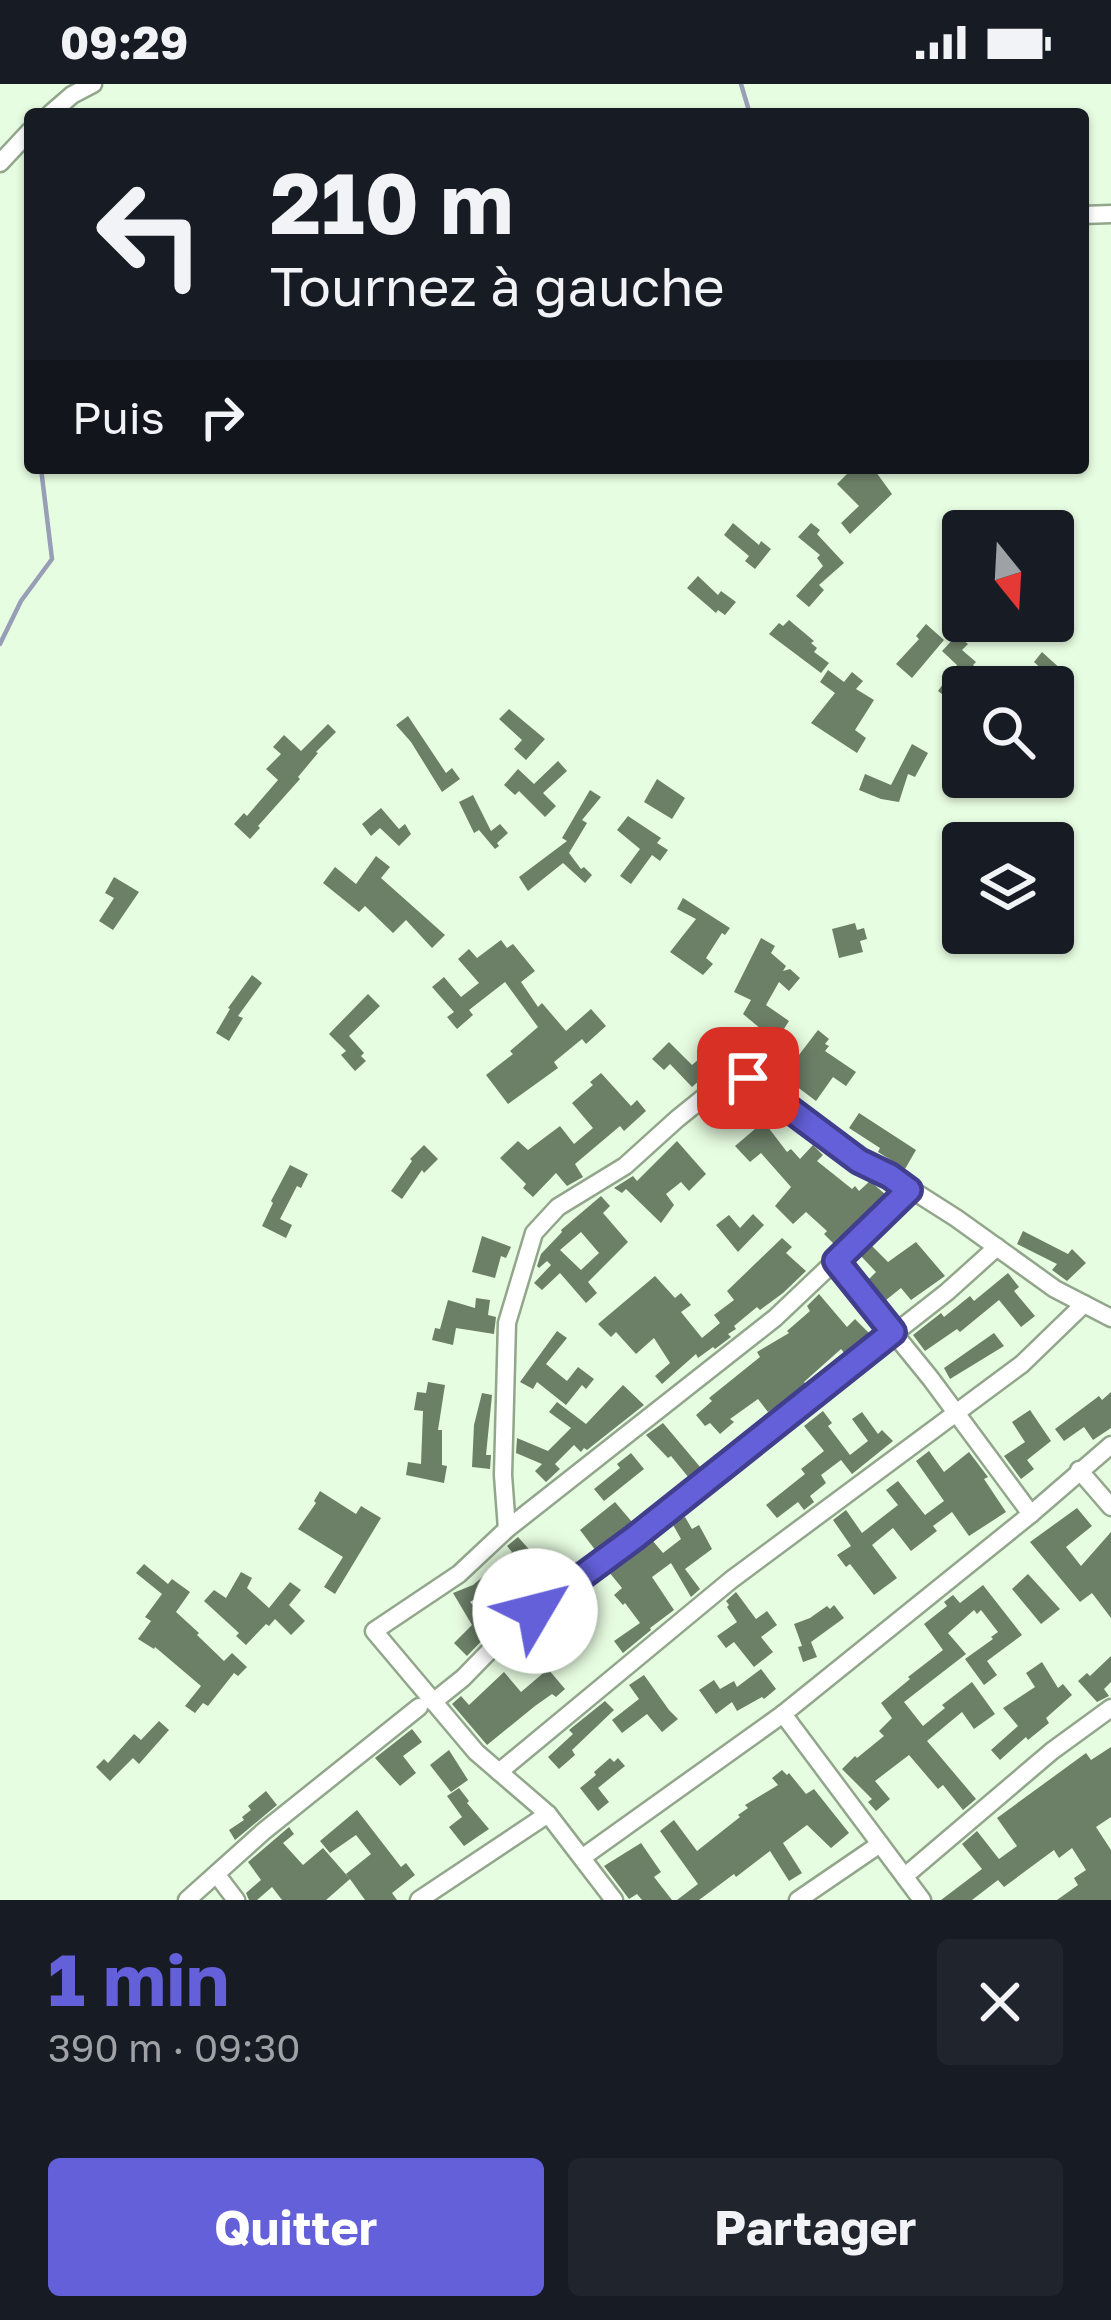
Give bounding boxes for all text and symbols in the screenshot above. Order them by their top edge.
text: 09:29 [60,15,188,69]
text: 210 m [270,152,514,252]
icon: left [72,156,228,312]
text: Tournez à gauche [270,253,725,318]
icon: right [189,384,255,450]
text: Puis [72,390,165,444]
north arrow [942,510,1074,642]
map controls [942,510,1074,954]
button: search [942,666,1074,798]
button: layers [942,822,1074,954]
pin [697,1027,799,1129]
icon: arrive [715,1045,781,1111]
position arrow [472,1548,598,1674]
text: 1 min [48,1935,229,2022]
button: close [937,1939,1063,2065]
text: 390 m · 09:30 [48,2024,301,2071]
button: Quitter [48,2158,544,2296]
button: Partager [568,2158,1063,2296]

